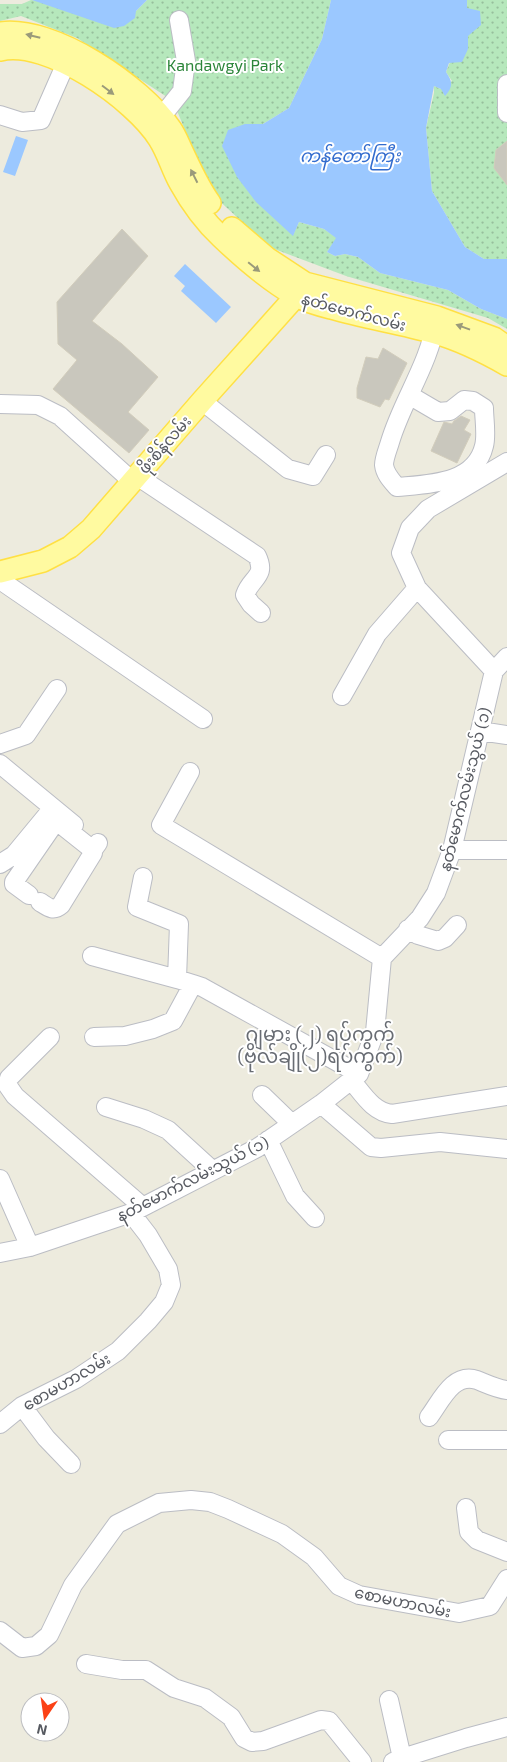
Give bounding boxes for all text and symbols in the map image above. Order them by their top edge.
one-way arrow [26,31,41,39]
park label: Kandawgyi Park [167,55,283,74]
one-way arrow [101,85,115,95]
water label: ကန်တော်ကြီး [300,143,402,171]
one-way arrow [190,169,198,184]
one-way arrow [248,261,261,272]
street label: နတ်မောက်လမ်း [298,287,409,339]
one-way arrow [455,323,470,331]
street label: ဖိုးစိန်လမ်း [133,410,199,481]
street label: နတ်မောက်လမ်းသွယ် (၁) [433,705,498,874]
district label: ဂျမား (၂) ရပ်ကွက် (ဗိုလ်ချို(၂)ရပ်ကွက်) [237,1020,403,1073]
street label: နတ်မောက်လမ်းသွယ် (၁) [112,1130,274,1229]
street label: စောမဟာလမ်း [18,1347,113,1414]
street label: စောမဟာလမ်း [353,1580,453,1621]
north arrow [20,1692,70,1742]
text: N [35,1721,49,1740]

